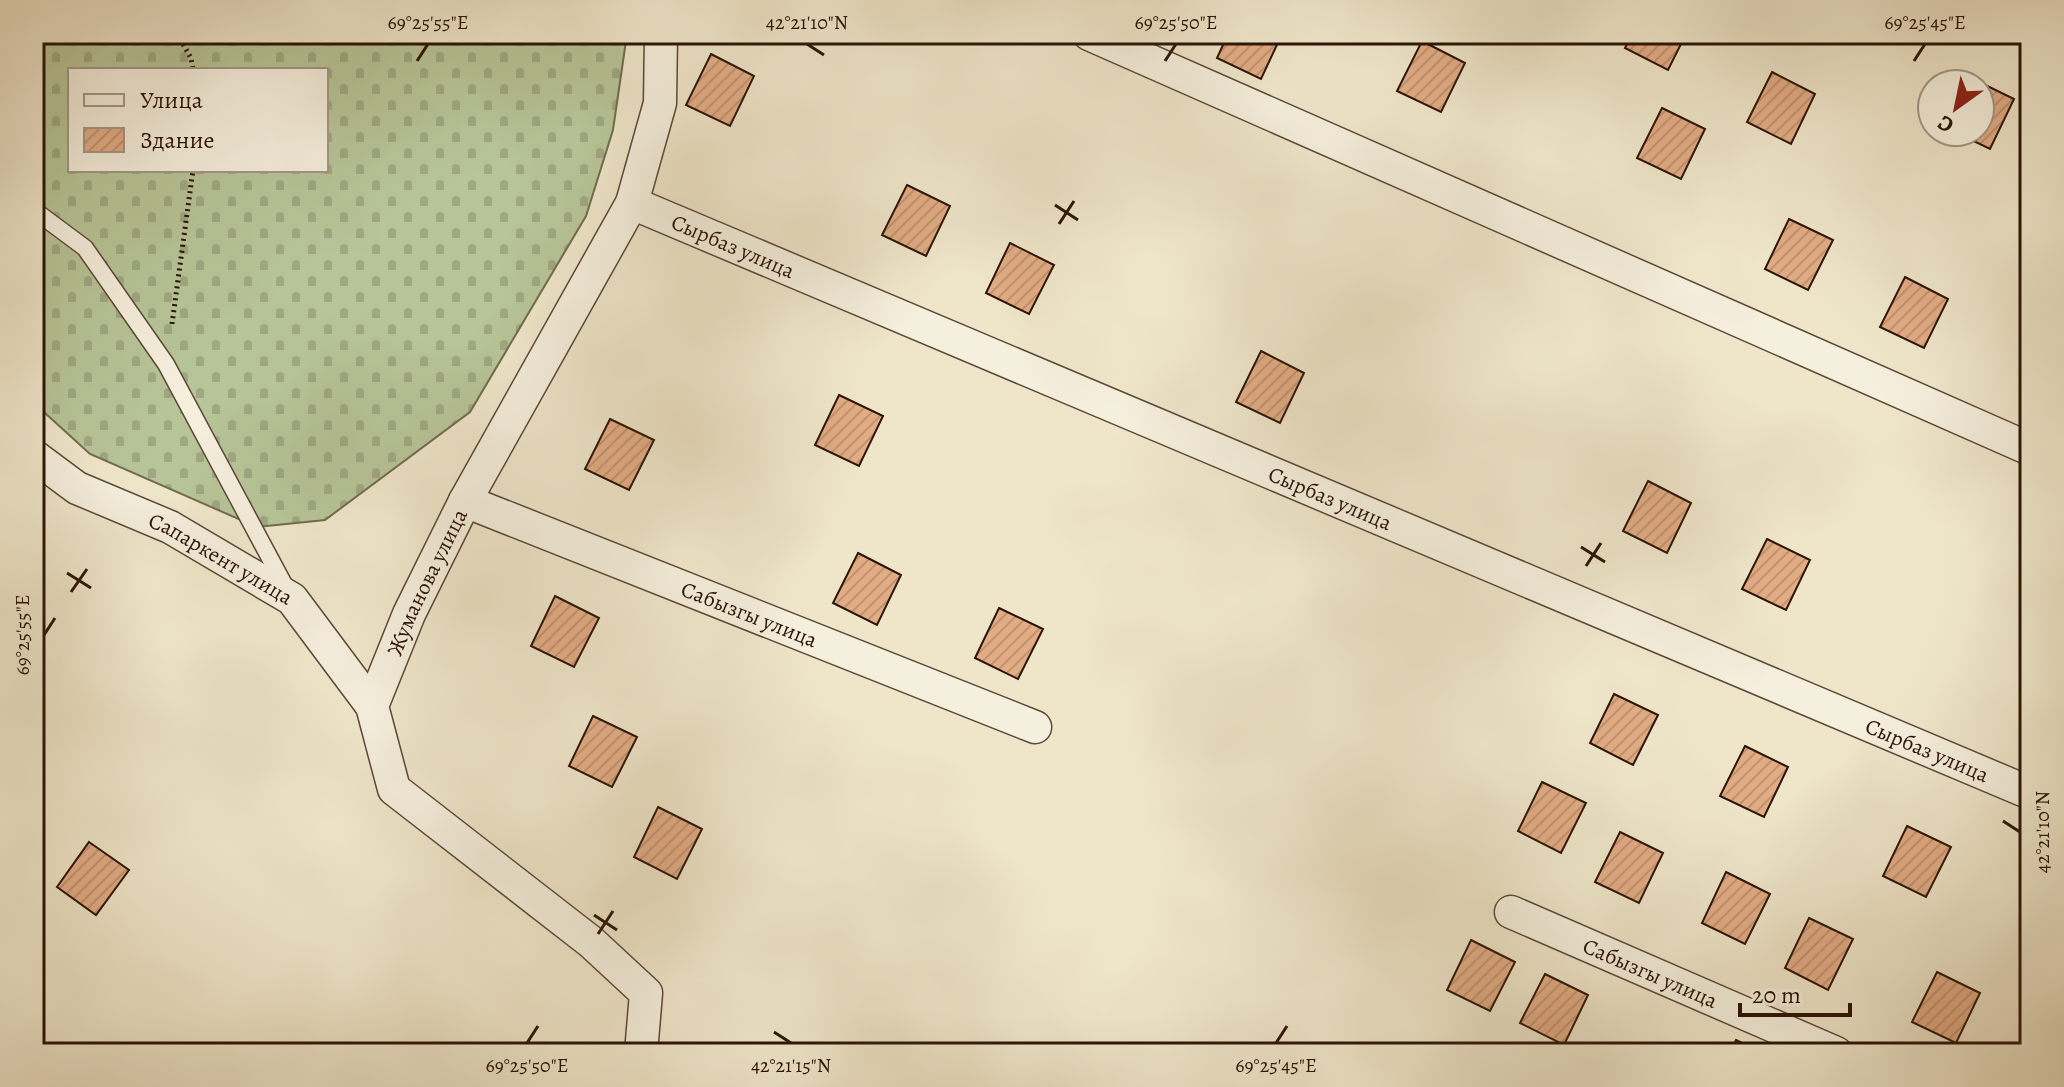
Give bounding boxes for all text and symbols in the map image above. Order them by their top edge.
text: 69°25'55"E [388,9,468,36]
text: 42°21'10"N [766,9,848,36]
text: 69°25'50"E [1134,9,1218,36]
text: 69°25'45"E [1884,9,1966,36]
legend [68,68,328,172]
north arrow [1916,68,1996,148]
text: Улица [140,84,203,116]
text: С [1932,108,1960,140]
text: Здание [140,124,215,156]
street label: Сырбаз улица [667,207,800,286]
street label: Сырбаз улица [1264,459,1397,538]
street label: Жуманова улица [380,503,475,660]
street label: Сапаркент улица [144,506,299,613]
street label: Сабызгы улица [677,574,822,656]
text: 69°25'55"E [9,595,36,675]
street label: Сырбаз улица [1861,711,1994,790]
text: 42°21'10"N [2029,791,2056,873]
street label: Сабызгы улица [1578,931,1723,1016]
scale bar [1740,967,1850,1017]
text: 20 m [1752,979,1801,1011]
text: 69°25'50"E [485,1052,569,1079]
text: 42°21'15"N [751,1052,831,1079]
text: 69°25'45"E [1235,1052,1317,1079]

